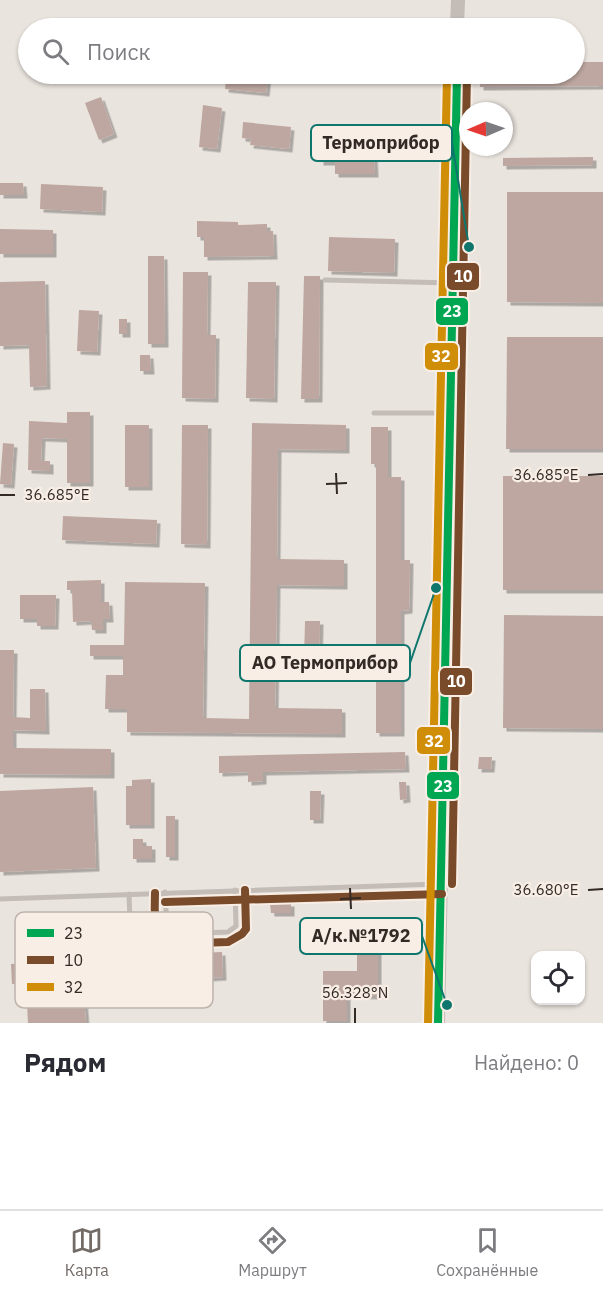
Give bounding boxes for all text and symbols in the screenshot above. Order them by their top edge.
search box [18,18,585,84]
icon: search [39,35,72,68]
text: Поиск [87,37,151,66]
north arrow [459,102,513,156]
callout: Термоприбор [311,125,452,161]
text: Термоприбор [322,131,440,154]
line badge: 10 [446,262,480,291]
text: 10 [453,266,473,286]
line badge: 23 [435,297,469,326]
text: 23 [442,301,462,321]
line badge: 32 [424,342,459,371]
text: 32 [431,346,451,366]
text: 36.685°E [514,465,578,484]
text: 36.685°E [25,485,89,504]
callout: АО Термоприбор [240,645,410,681]
text: АО Термоприбор [252,651,398,674]
line badge: 10 [439,667,473,696]
text: 10 [446,671,466,691]
line badge: 32 [416,726,451,755]
text: 32 [424,731,444,751]
line badge: 23 [426,771,460,800]
text: 23 [433,776,453,796]
text: 36.680°E [514,880,578,899]
legend [15,912,213,1008]
callout: А/к.№1792 [300,918,422,954]
text: 23 [64,923,83,943]
text: А/к.№1792 [312,924,410,947]
text: 10 [64,950,83,970]
map controls [531,951,585,1005]
button: locate [531,951,585,1005]
text: 32 [64,977,83,997]
text: 56.328°N [322,983,388,1002]
text: Рядом [24,1045,106,1079]
text: Найдено: 0 [474,1049,579,1076]
tab: Карта [65,1224,109,1280]
tab: Маршрут [238,1224,307,1280]
tab: Сохранённые [436,1224,538,1280]

